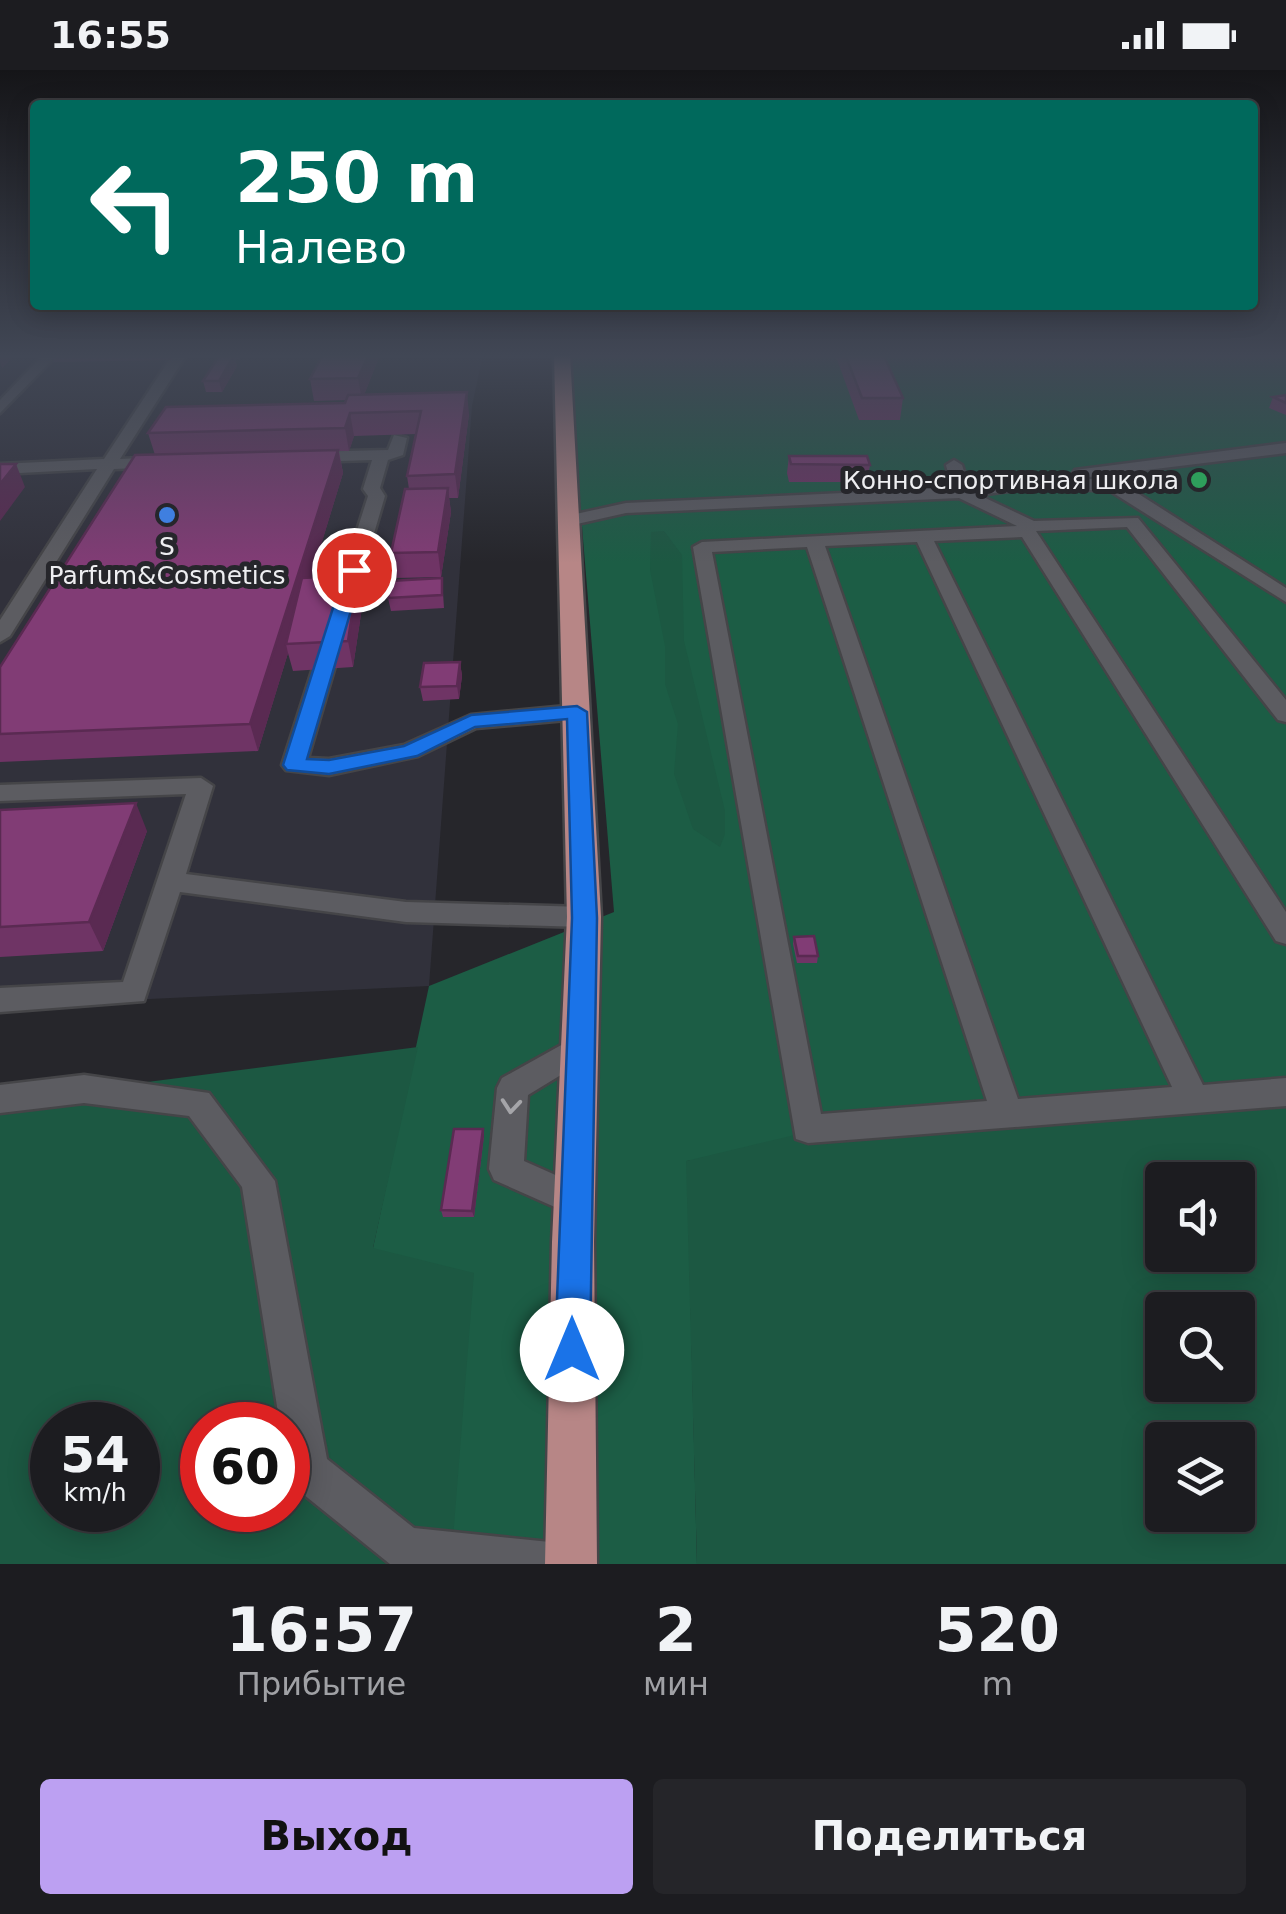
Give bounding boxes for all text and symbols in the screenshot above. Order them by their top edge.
text: 16:55 [50,13,171,57]
text: 250 m [235,137,478,219]
icon: left [70,140,200,270]
text: Налево [235,221,407,274]
place label: Конно-спортивная школа [843,466,1179,495]
marker: Конно-спортивная школа [1188,469,1210,491]
marker: S Parfum&Cosmetics [156,504,178,526]
pin [312,528,397,613]
place label: S Parfum&Cosmetics [48,532,286,590]
icon: arrive [327,543,382,598]
one-way arrow [501,1099,523,1115]
map controls [1145,1162,1255,1532]
button: sound [1145,1162,1255,1272]
button: search [1145,1292,1255,1402]
position arrow [520,1298,624,1402]
speed limit sign: 60 [180,1402,310,1532]
button: layers [1145,1422,1255,1532]
text: 54 [60,1426,130,1484]
text: km/h [63,1478,127,1507]
text: 16:57 [226,1595,417,1665]
text: 2 [655,1595,697,1665]
text: 520 [935,1595,1060,1665]
text: Прибытие [237,1665,406,1703]
text: мин [643,1665,709,1703]
text: m [982,1665,1013,1703]
button: Выход [40,1779,633,1894]
button: Поделиться [653,1779,1246,1894]

